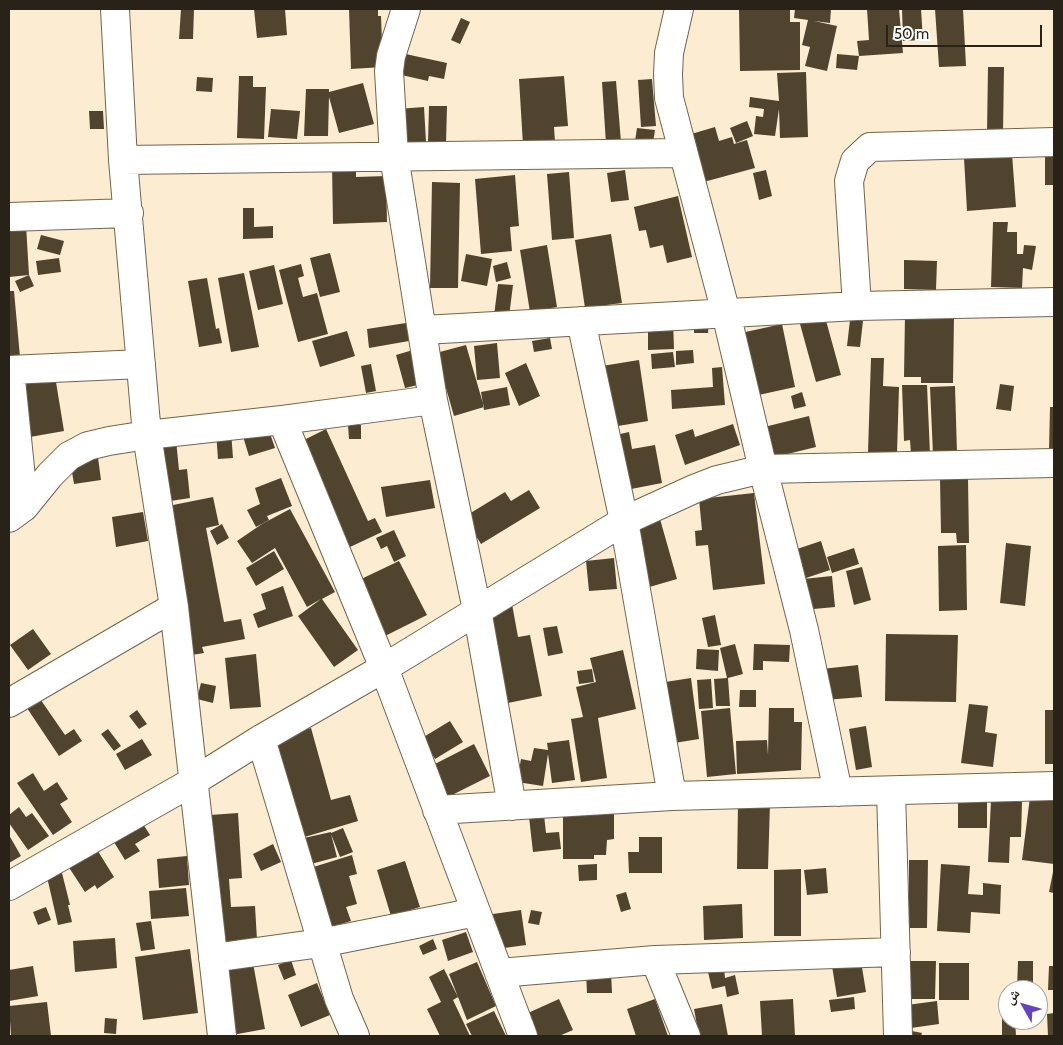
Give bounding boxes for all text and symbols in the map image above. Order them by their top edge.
scale bar [888,15,1044,47]
text: 50 m [894,25,929,43]
north arrow [998,980,1048,1030]
text: ش [1000,985,1024,1008]

